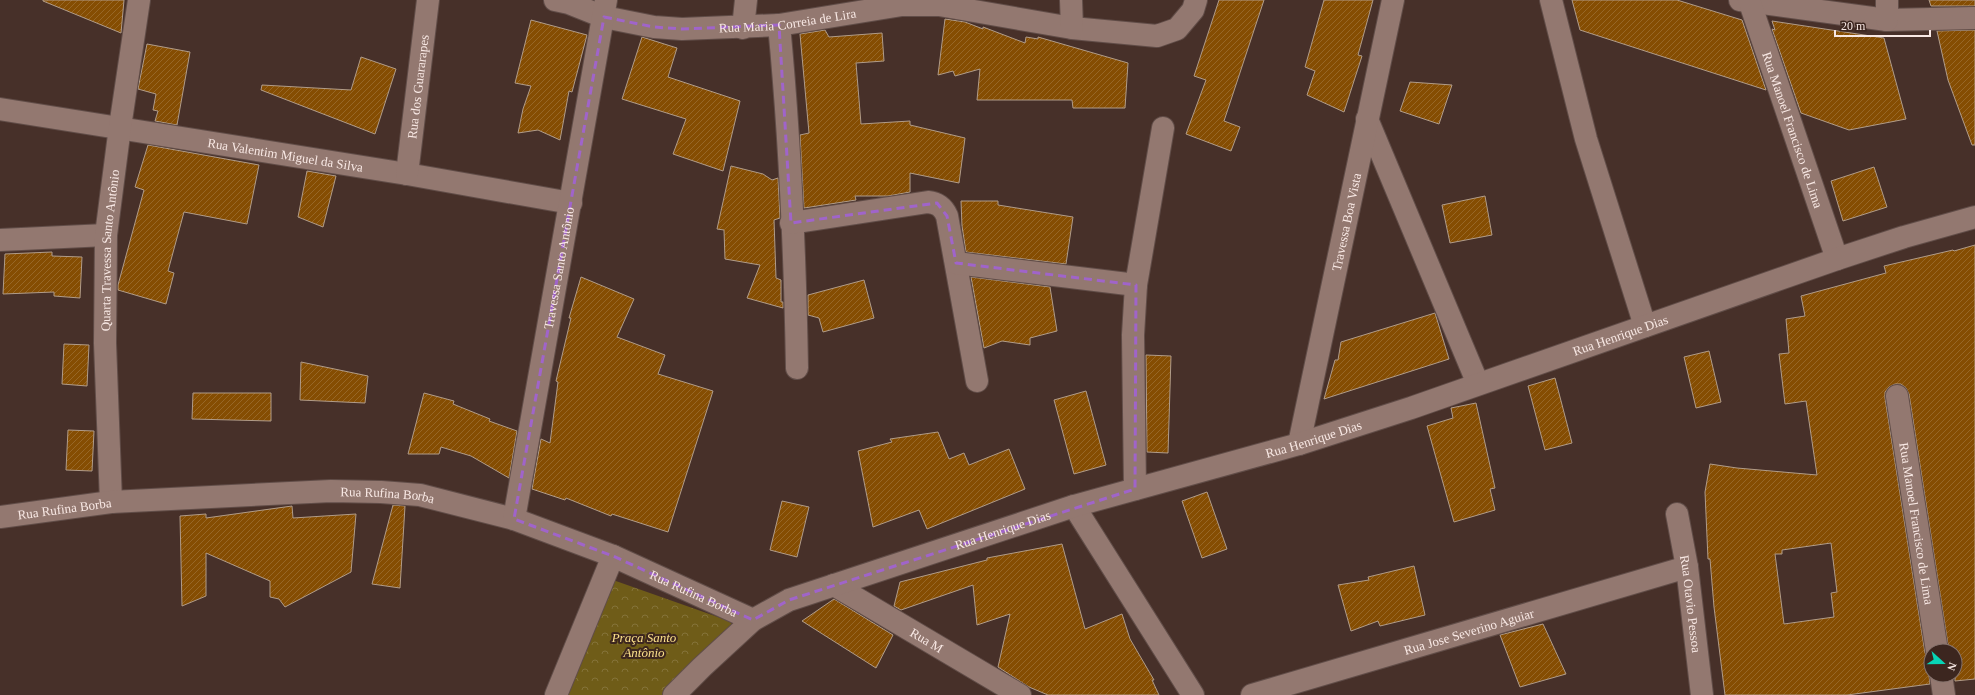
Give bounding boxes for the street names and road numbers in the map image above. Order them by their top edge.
street label: Rua Maria Correia de Lira [719,6,857,35]
street label: Rua dos Guararapes [404,34,432,140]
street label: Rua Manoel Francisco de Lima [1759,50,1826,210]
street label: Rua Valentim Miguel da Silva [206,135,364,175]
street label: Quarta Travessa Santo Antônio [98,169,122,331]
street label: Travessa Boa Vista [1329,171,1364,272]
street label: Travessa Santo Antônio [541,206,577,330]
street label: Rua Henrique Dias [1571,312,1670,359]
street label: Rua Henrique Dias [1264,417,1364,461]
street label: Rua Manoel Francisco de Lima [1896,441,1937,606]
street label: Rua Rufina Borba [340,484,436,506]
street label: Rua Rufina Borba [17,495,113,523]
street label: Rua Henrique Dias [953,507,1052,553]
street label: Rua Otavio Pessoa [1677,554,1704,654]
street label: Rua Rufina Borba [647,567,740,620]
street label: Rua Jose Severino Aguiar [1402,605,1536,658]
street label: Rua M [907,625,946,656]

